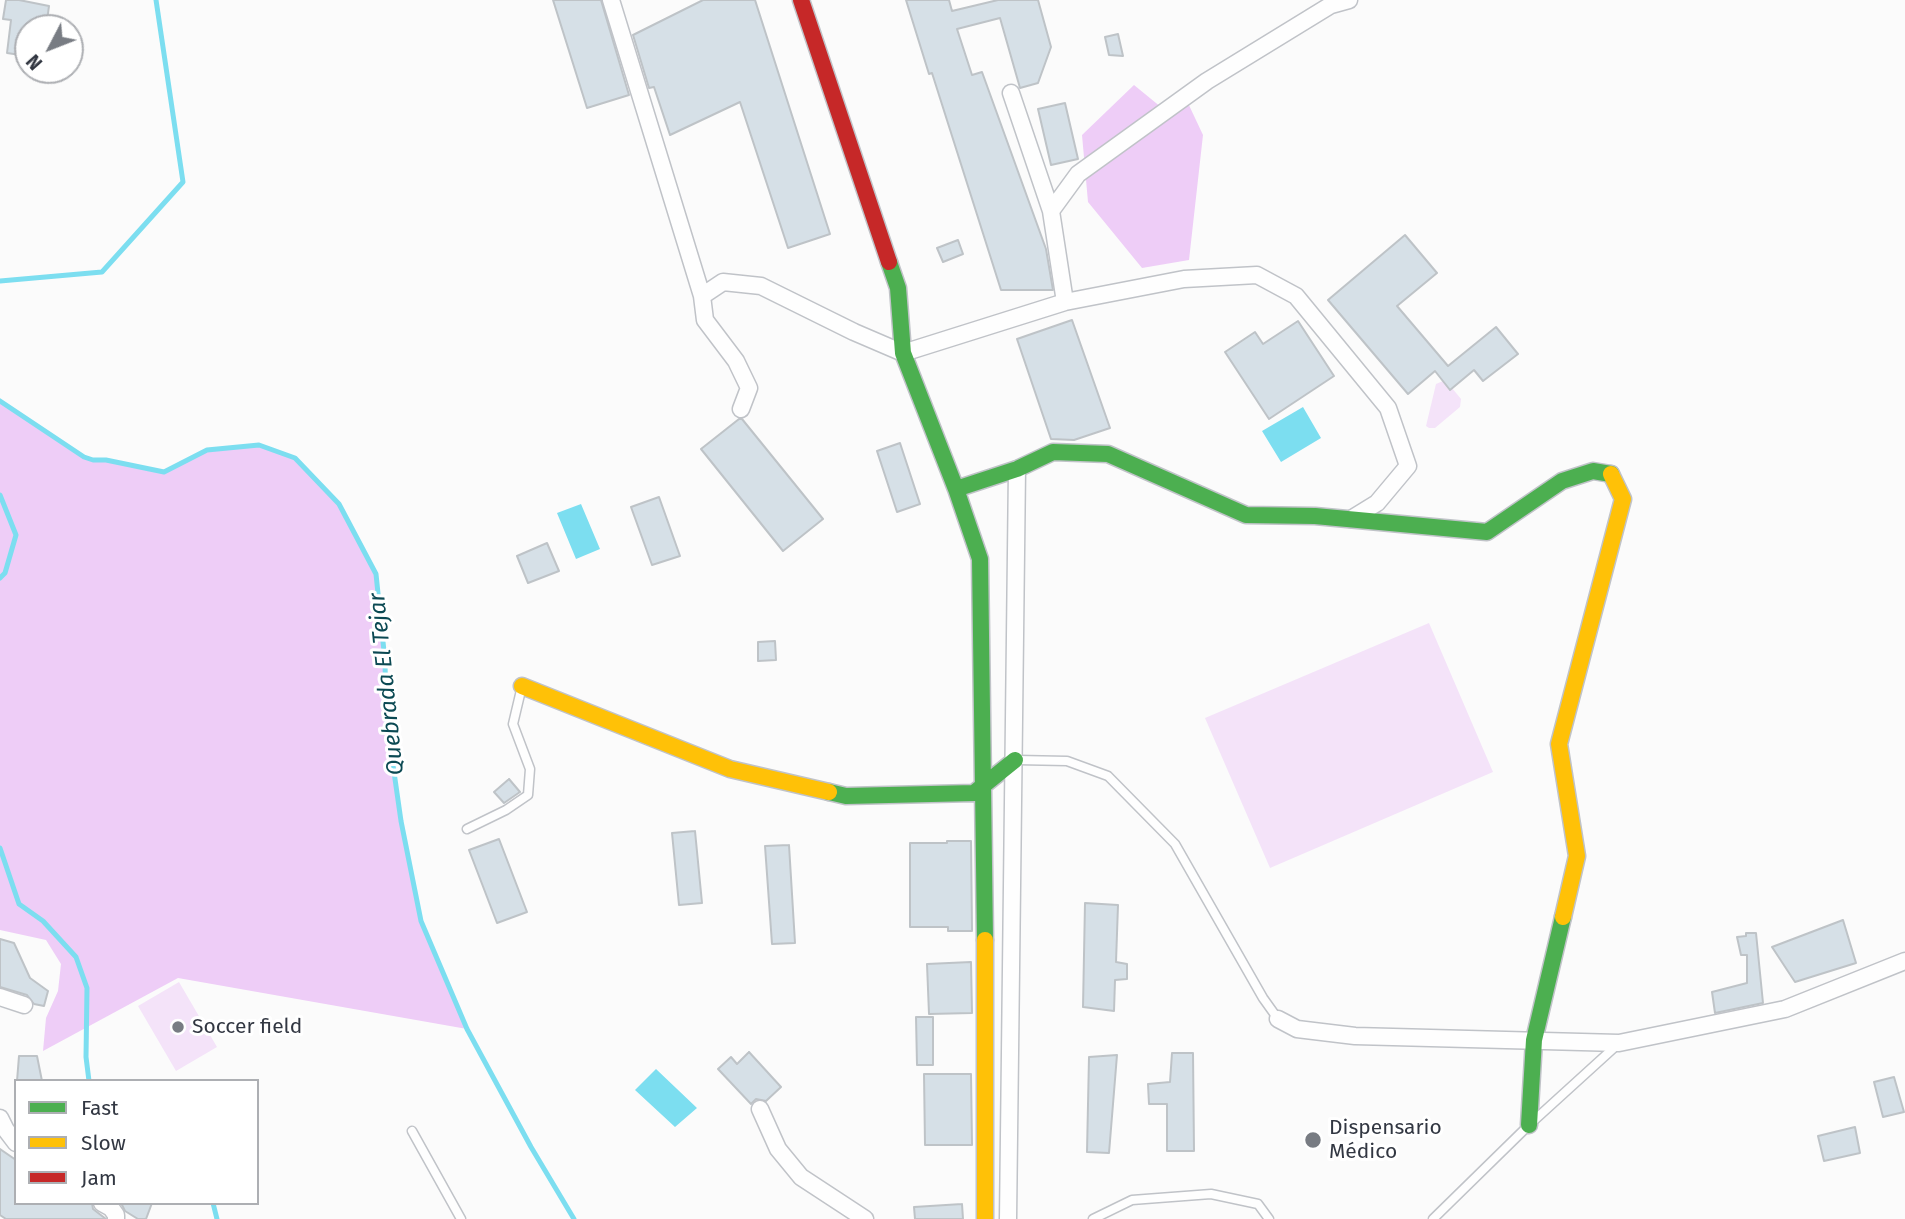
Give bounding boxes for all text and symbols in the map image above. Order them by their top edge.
north arrow [14,14,84,84]
text: N [22,50,47,74]
water label: Quebrada El Tejar [364,592,410,776]
place label: Soccer field [192,1014,302,1040]
marker: Soccer field [170,1019,186,1035]
legend [14,1079,259,1205]
text: Fast [81,1095,119,1121]
place label: Dispensario Médico [1329,1115,1442,1165]
text: Slow [81,1130,126,1156]
marker: Dispensario Médico [1303,1130,1323,1150]
text: Jam [81,1165,117,1191]

